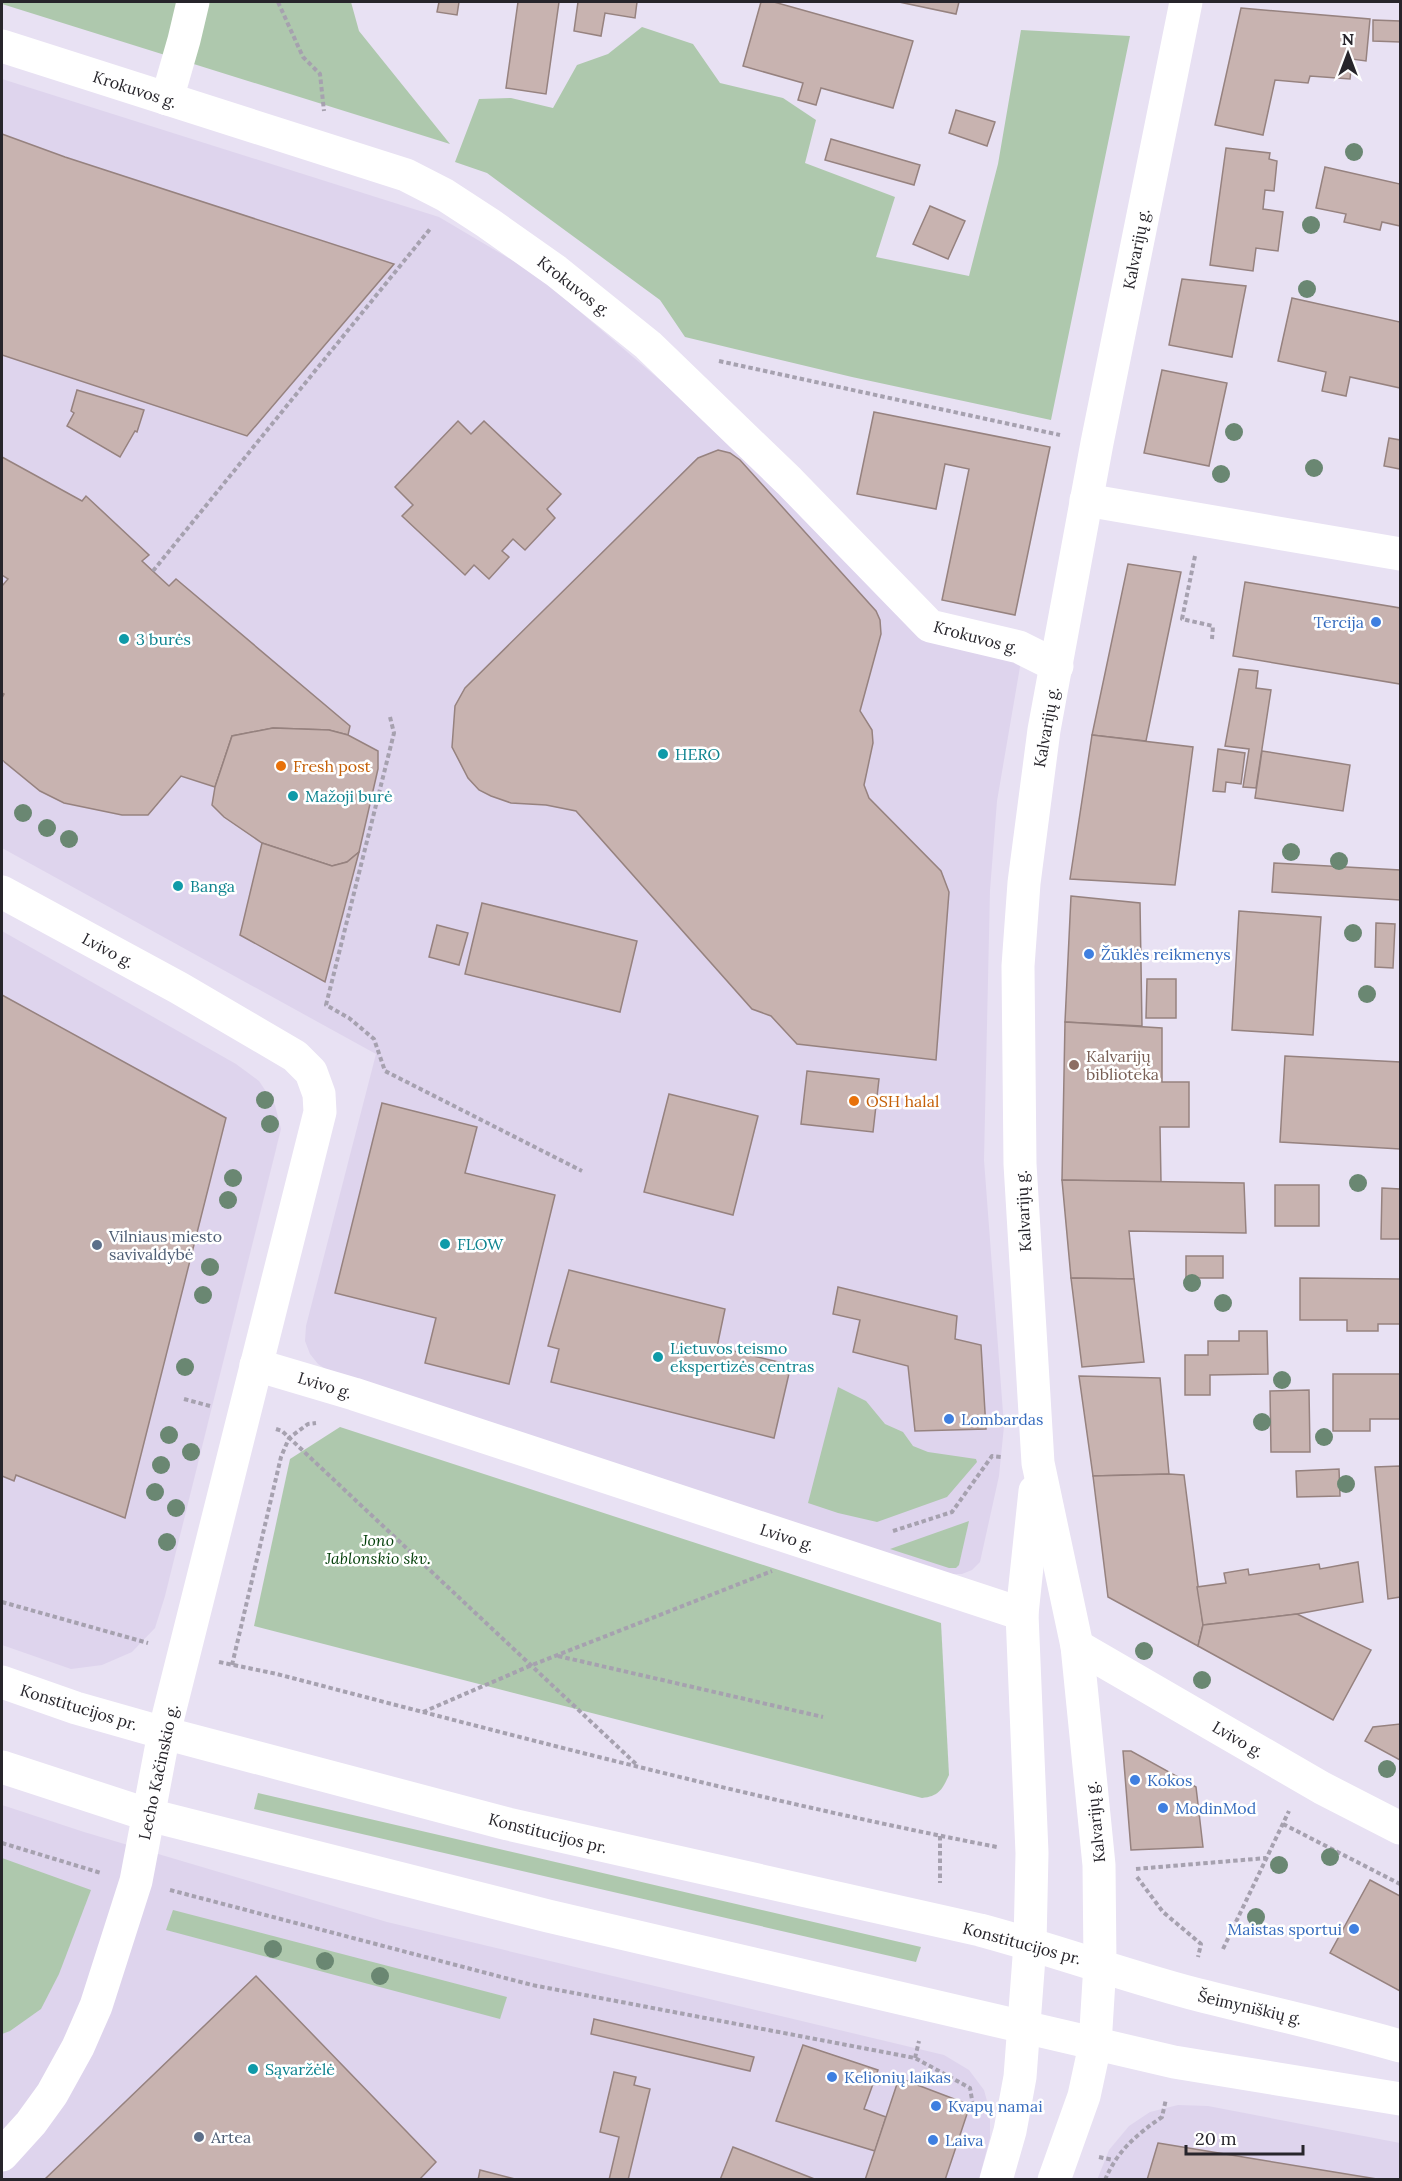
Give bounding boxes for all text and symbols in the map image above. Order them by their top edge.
north arrow [1318,24,1378,84]
text: N [1342,29,1354,49]
street label: Krokuvos g. [91,66,179,112]
street label: Kalvarijų g. [1118,207,1154,291]
street label: Krokuvos g. [534,251,614,321]
place label: Tercija [1314,612,1364,632]
marker: Tercija [1369,615,1383,629]
street label: Krokuvos g. [931,616,1021,658]
place label: 3 burės [136,629,191,649]
marker: 3 burės [117,632,131,646]
street label: Kalvarijų g. [1029,685,1063,769]
place label: HERO [675,744,720,764]
marker: HERO [656,747,670,761]
place label: Fresh post [293,756,372,776]
marker: Fresh post [274,759,288,773]
place label: Mažoji burė [305,786,393,806]
marker: Mažoji burė [286,789,300,803]
place label: Banga [190,876,235,896]
marker: Banga [171,879,185,893]
street label: Lvivo g. [79,928,137,972]
place label: Žūklės reikmenys [1101,944,1231,964]
marker: Žūklės reikmenys [1082,947,1096,961]
place label: Kalvarijų biblioteka [1086,1046,1159,1084]
marker: Kalvarijų biblioteka [1067,1058,1081,1072]
place label: OSH halal [866,1091,939,1111]
marker: OSH halal [847,1094,861,1108]
street label: Kalvarijų g. [1011,1170,1035,1252]
place label: Vilniaus miesto savivaldybė [108,1226,222,1264]
place label: FLOW [457,1234,504,1254]
marker: FLOW [438,1237,452,1251]
marker: Vilniaus miesto savivaldybė [90,1238,104,1252]
place label: Lietuvos teismo ekspertizės centras [670,1338,814,1376]
marker: Lietuvos teismo ekspertizės centras [651,1350,665,1364]
street label: Lvivo g. [296,1367,354,1403]
place label: Lombardas [961,1409,1044,1429]
marker: Lombardas [942,1412,956,1426]
street label: Lvivo g. [757,1519,817,1555]
park label: Jono Jablonskio skv. [324,1530,431,1568]
street label: Konstitucijos pr. [18,1680,140,1734]
street label: Lecho Kačinskio g. [134,1702,182,1842]
street label: Lvivo g. [1209,1716,1267,1762]
place label: Kokos [1147,1770,1192,1790]
marker: Kokos [1128,1773,1142,1787]
street label: Kalvarijų g. [1081,1780,1109,1864]
place label: ModinMod [1175,1798,1257,1818]
marker: ModinMod [1156,1801,1170,1815]
street label: Konstitucijos pr. [487,1809,609,1857]
street label: Konstitucijos pr. [961,1918,1083,1968]
place label: Maistas sportui [1227,1919,1342,1939]
marker: Maistas sportui [1347,1922,1361,1936]
street label: Šeimyniškių g. [1196,1985,1304,2029]
place label: Sąvaržėlė [265,2059,335,2079]
marker: Sąvaržėlė [246,2062,260,2076]
place label: Kelionių laikas [844,2067,951,2087]
marker: Kelionių laikas [825,2070,839,2084]
place label: Kvapų namai [948,2096,1043,2116]
marker: Kvapų namai [929,2099,943,2113]
scale bar [1186,2118,1303,2156]
place label: Artea [210,2127,251,2147]
text: 20 m [1195,2127,1237,2150]
marker: Artea [192,2130,206,2144]
place label: Laiva [945,2130,984,2150]
marker: Laiva [926,2133,940,2147]

